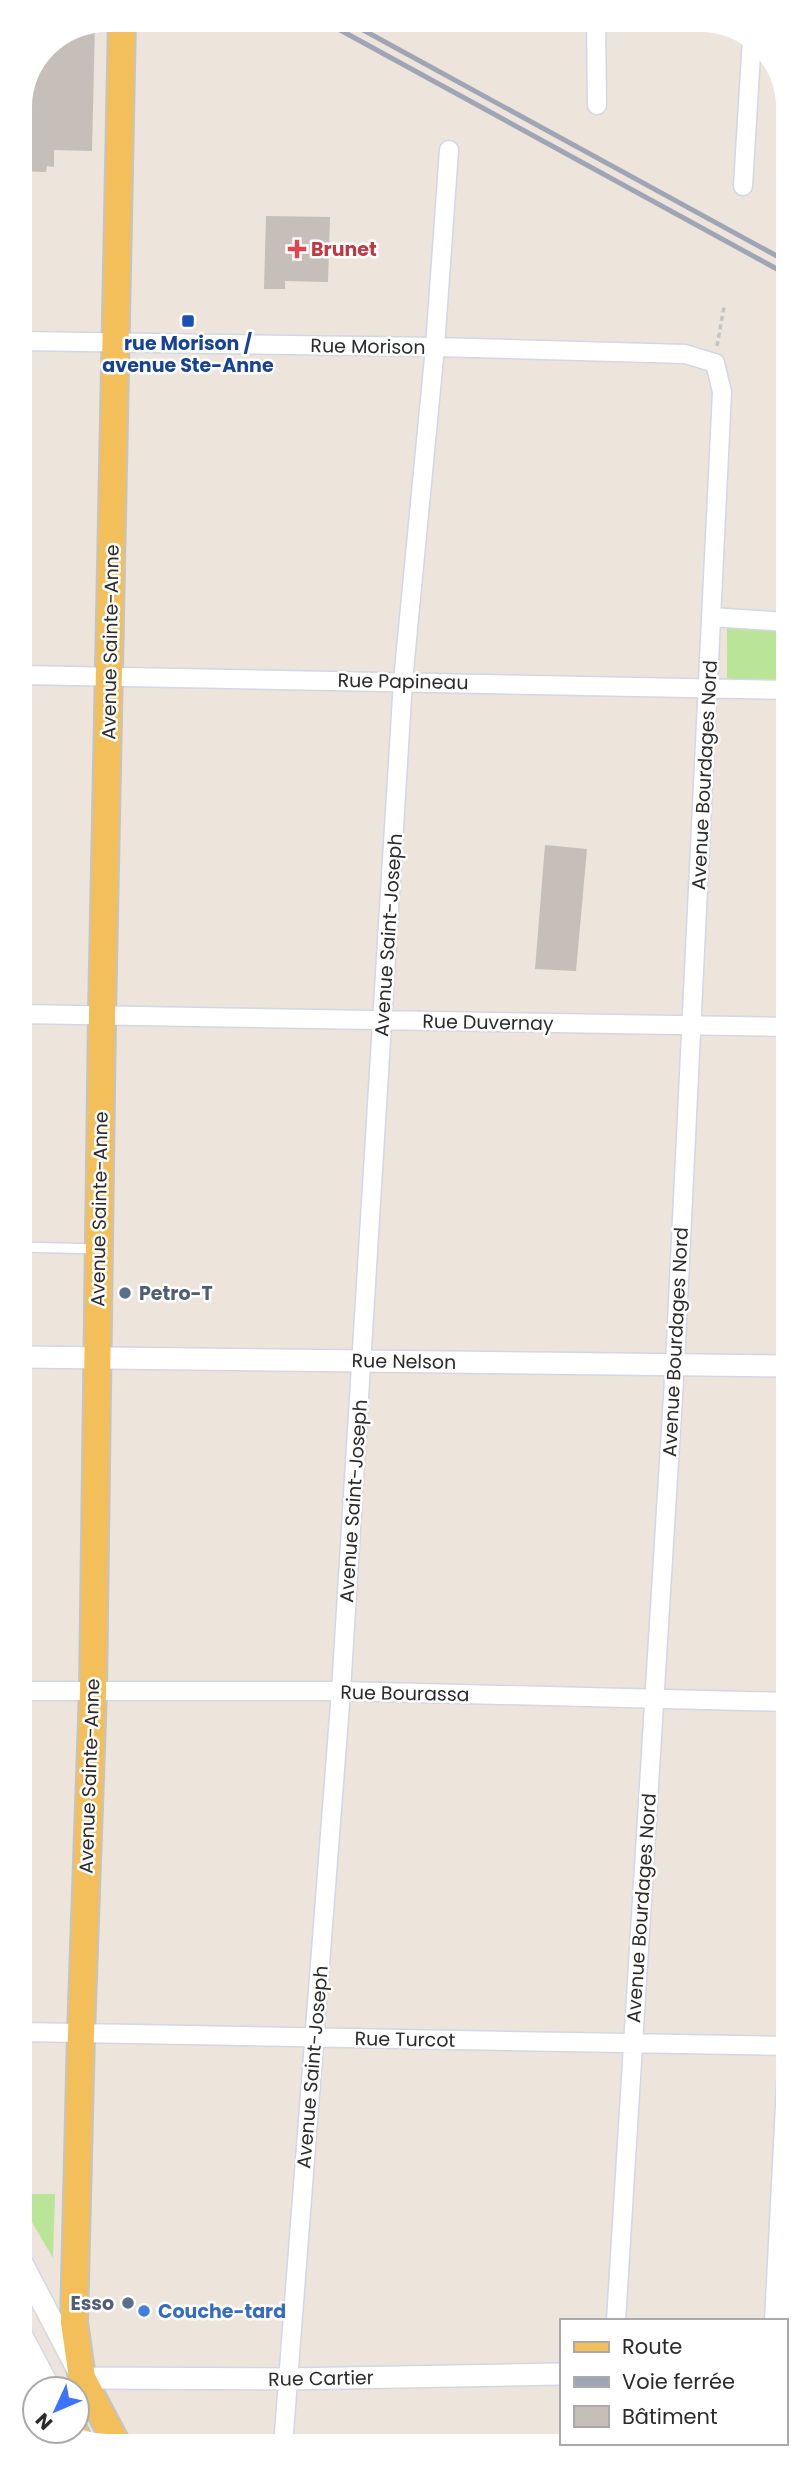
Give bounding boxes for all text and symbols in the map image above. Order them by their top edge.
place label: Brunet [311,236,377,263]
marker: Brunet [289,241,305,257]
marker: rue Morison / avenue Ste-Anne [180,313,196,329]
place label: rue Morison / avenue Ste-Anne [102,330,274,379]
street label: Rue Morison [310,332,426,361]
street label: Avenue Sainte-Anne [95,544,126,740]
street label: Avenue Bourdages Nord [685,659,724,891]
street label: Rue Papineau [337,667,469,696]
street label: Avenue Saint-Joseph [368,833,409,1038]
street label: Rue Duvernay [422,1008,554,1037]
street label: Avenue Sainte-Anne [84,1111,115,1307]
street label: Avenue Bourdages Nord [656,1226,695,1458]
place label: Petro-T [139,1280,213,1307]
marker: Petro-T [117,1285,133,1301]
street label: Rue Nelson [351,1347,457,1376]
street label: Avenue Saint-Joseph [333,1399,374,1604]
street label: Avenue Sainte-Anne [73,1678,106,1874]
street label: Rue Bourassa [340,1679,470,1708]
street label: Avenue Bourdages Nord [620,1792,663,2024]
street label: Avenue Saint-Joseph [290,1964,335,2170]
street label: Rue Turcot [354,2025,456,2054]
place label: Esso [70,2290,114,2317]
marker: Esso [120,2295,136,2311]
place label: Couche-tard [158,2298,286,2325]
marker: Couche-tard [136,2303,152,2319]
legend [560,2319,787,2445]
text: Route [622,2332,682,2361]
street label: Rue Cartier [268,2364,374,2393]
text: Voie ferrée [622,2367,735,2396]
north arrow [21,2375,91,2445]
text: Bâtiment [622,2402,718,2431]
text: N [29,2407,59,2436]

